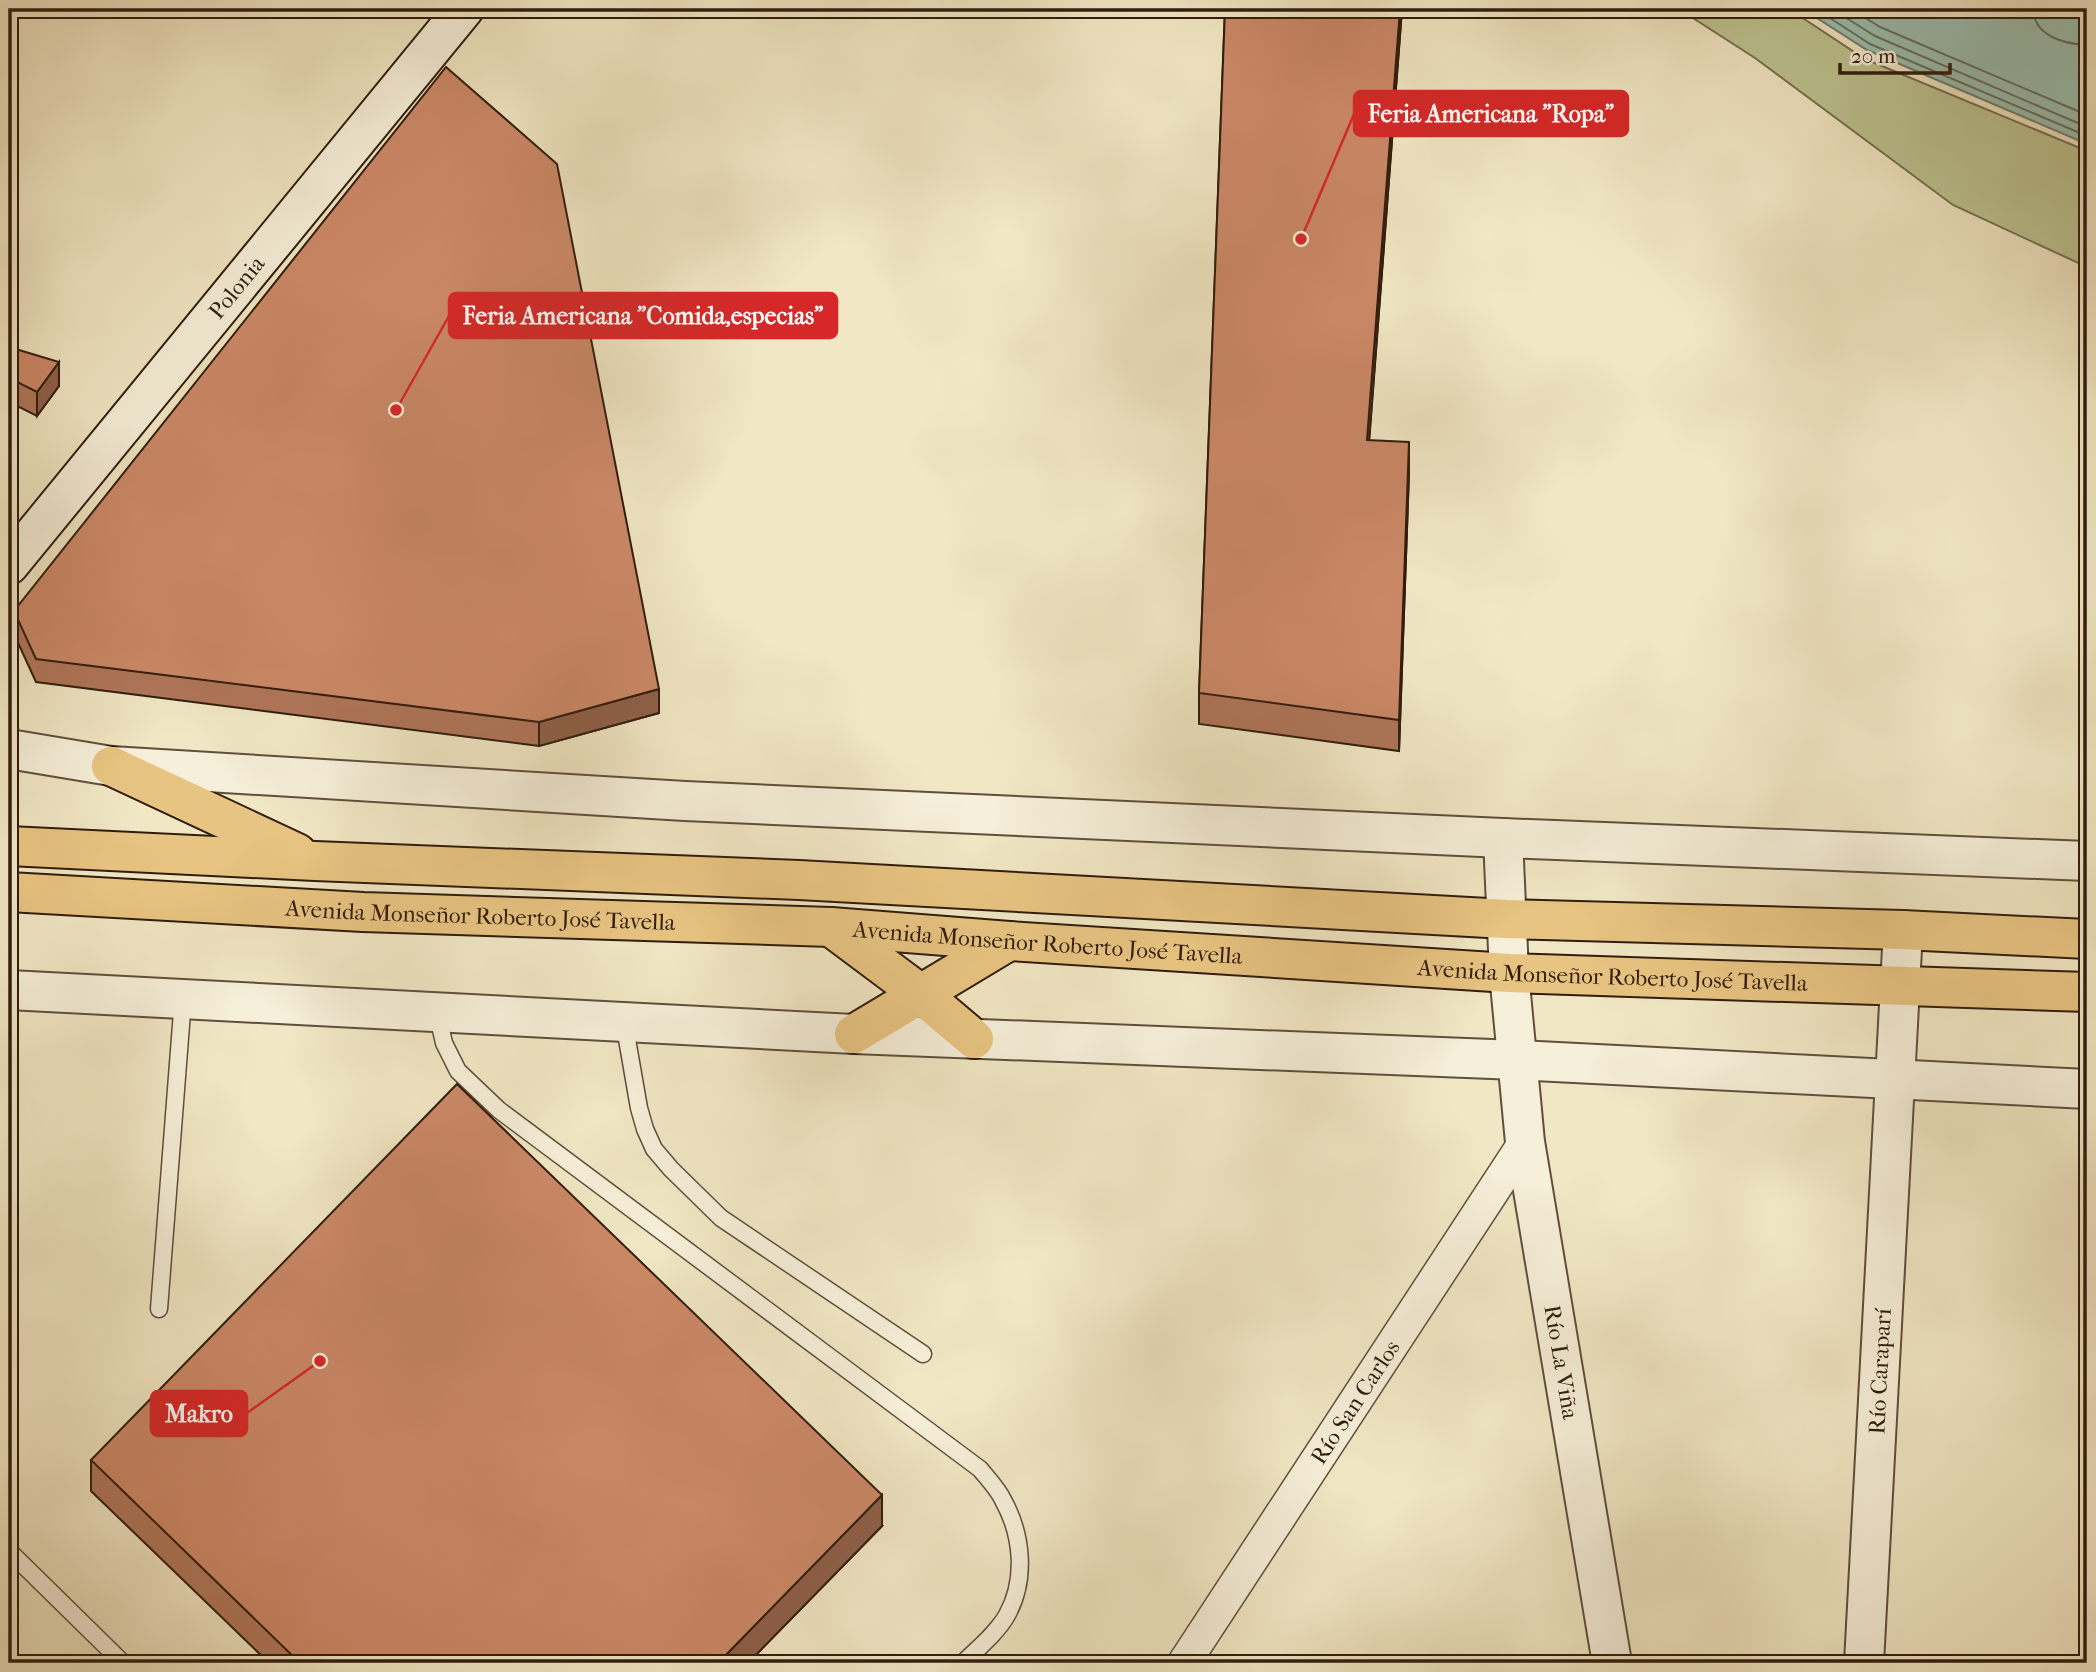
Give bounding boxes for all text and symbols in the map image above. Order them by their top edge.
scale bar [1840,32,1951,76]
text: 20 m [1851,44,1896,68]
callout: Feria Americana "Ropa" [1354,91,1628,136]
text: Feria Americana "Ropa" [1367,100,1615,128]
street label: Polonia [203,250,271,324]
callout: Feria Americana "Comida,especias" [449,293,837,338]
text: Feria Americana "Comida,especias" [462,302,824,330]
street label: Avenida Monseñor Roberto José Tavella [284,895,676,936]
street label: Avenida Monseñor Roberto José Tavella [851,916,1244,970]
street label: Avenida Monseñor Roberto José Tavella [1416,954,1808,997]
street label: Río La Viña [1538,1303,1584,1422]
street label: Río Caraparí [1863,1307,1897,1435]
street label: Río San Carlos [1305,1335,1406,1469]
callout: Makro [151,1391,247,1436]
text: Makro [165,1400,233,1428]

